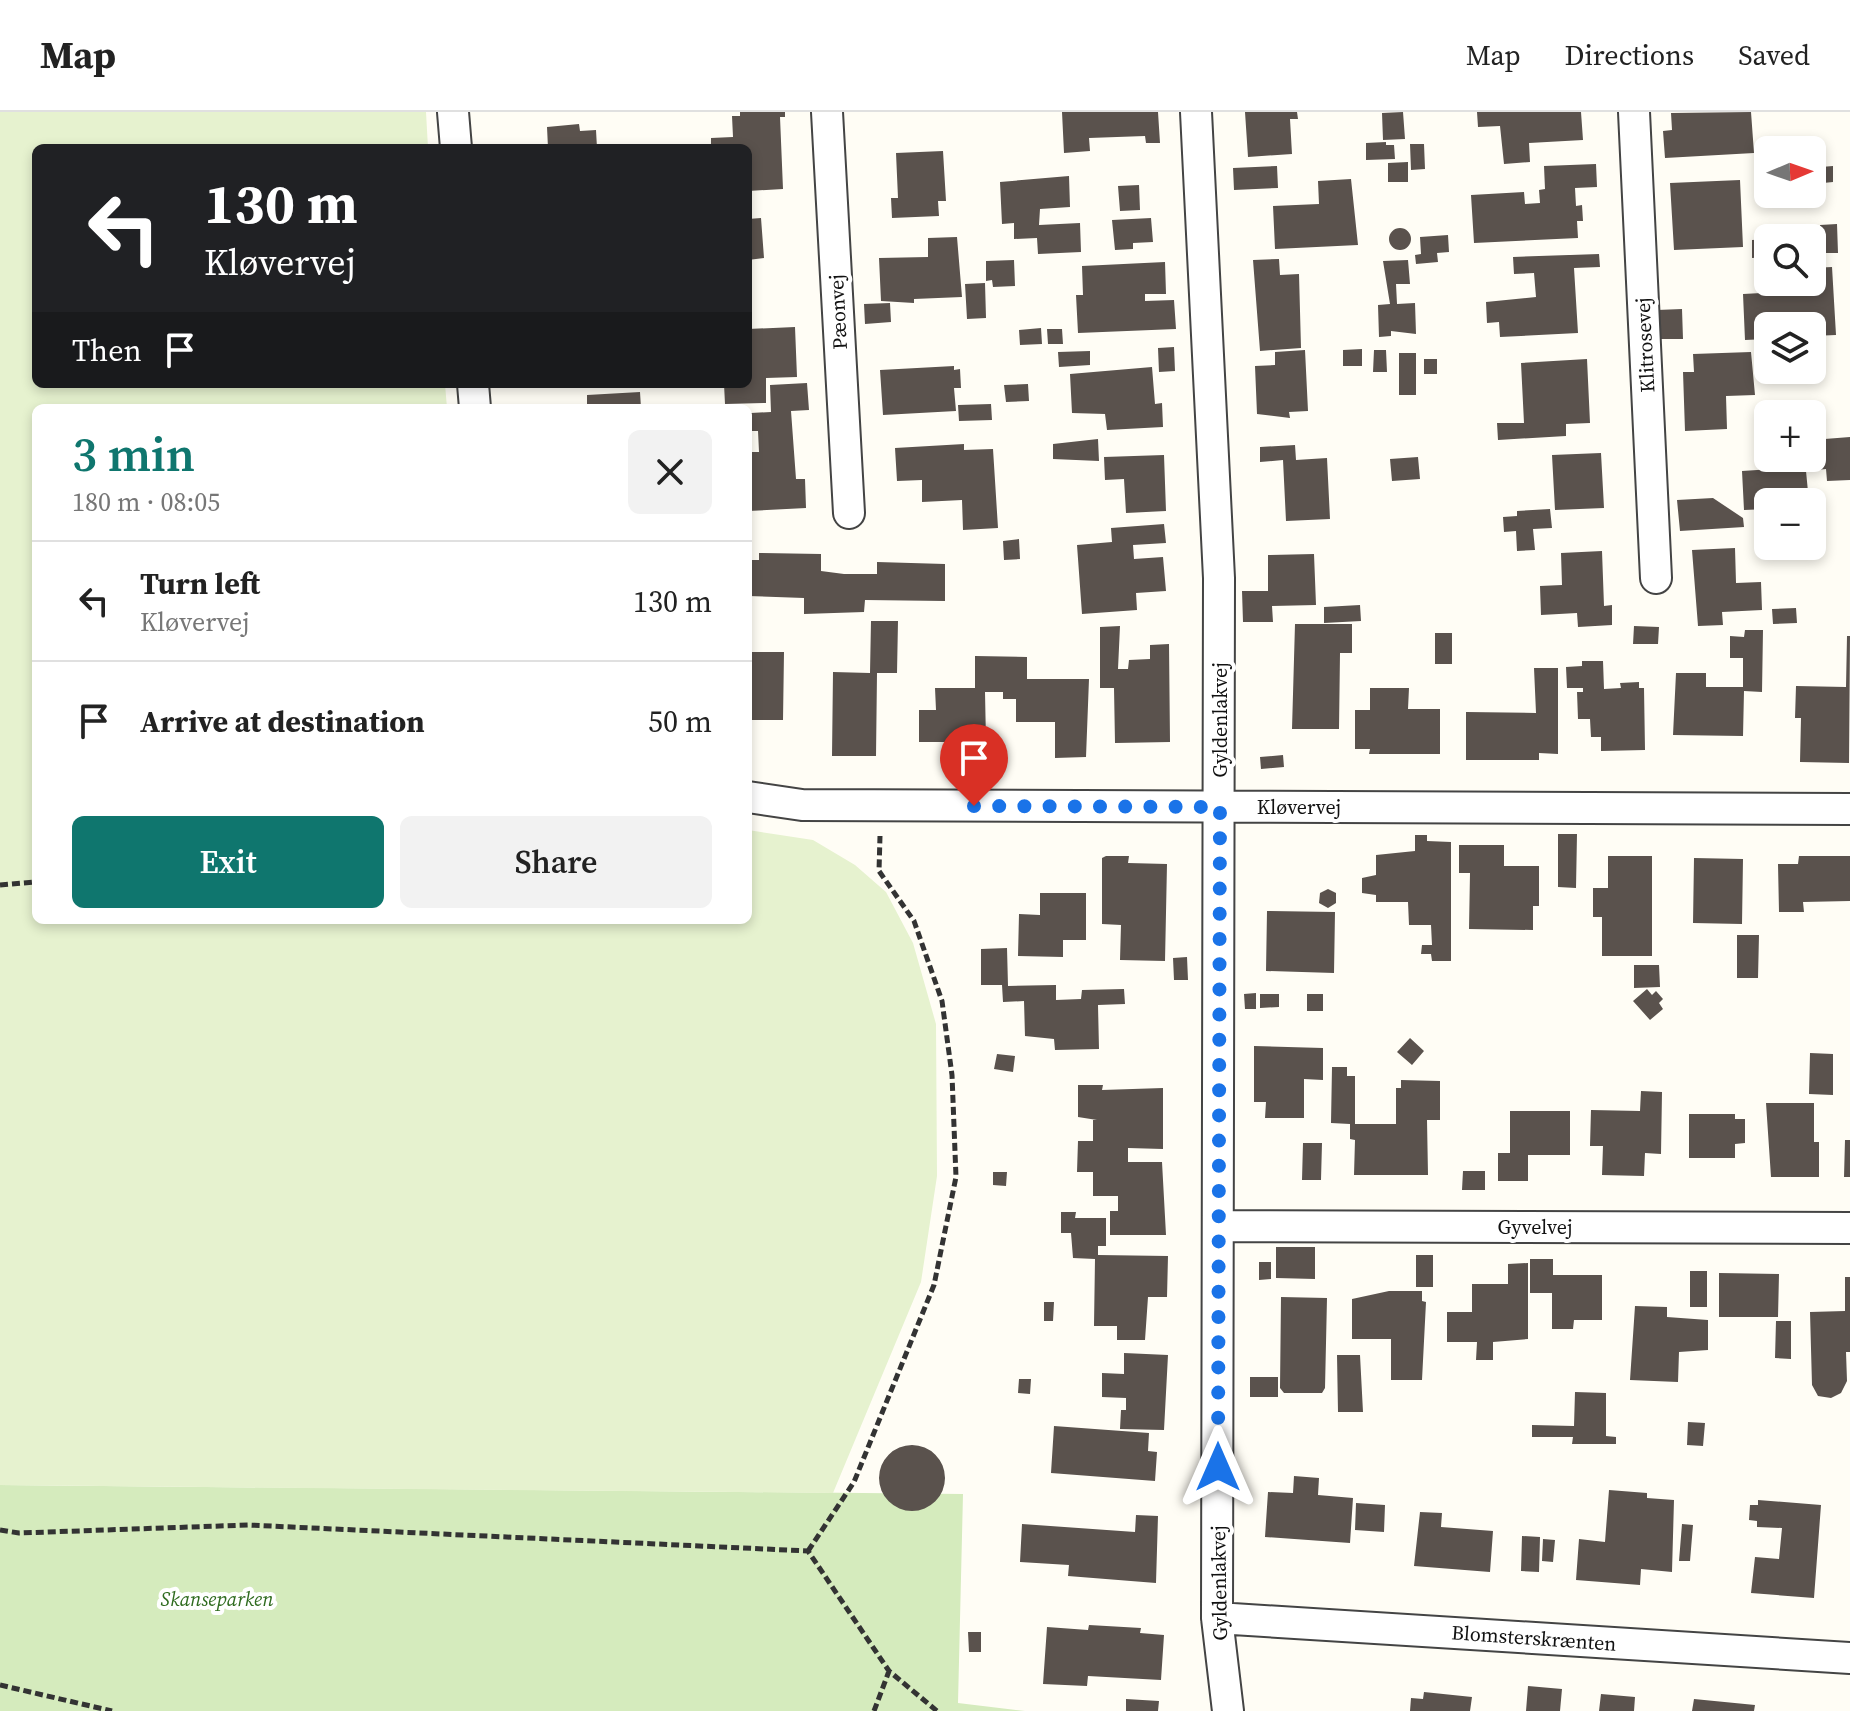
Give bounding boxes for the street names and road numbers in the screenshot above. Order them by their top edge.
street label: Pæonvej [822,274,854,350]
street label: Klitrosevej [1629,297,1661,393]
street label: Gyldenlakvej [1206,662,1234,778]
street label: Kløvervej [1257,793,1341,821]
street label: Gyvelvej [1498,1213,1572,1241]
street label: Gyldenlakvej [1204,1525,1234,1641]
street label: Blomsterskrænten [1451,1618,1617,1658]

